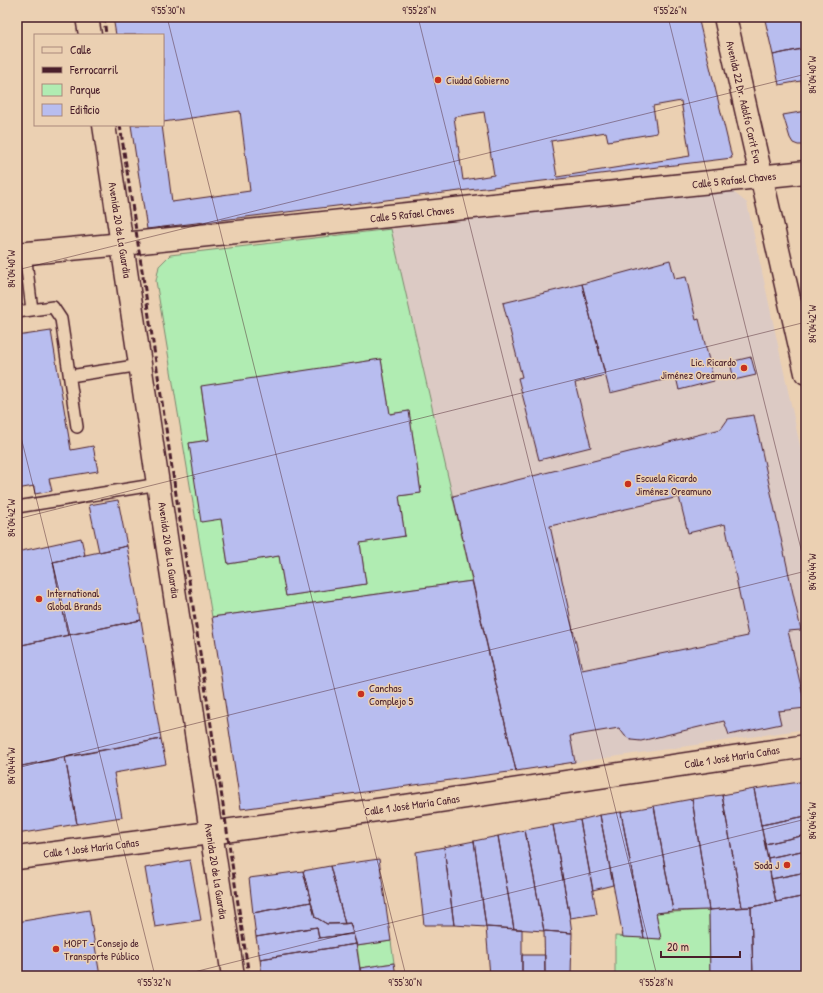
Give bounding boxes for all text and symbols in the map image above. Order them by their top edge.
text: 9°55'30"N [151,4,185,17]
text: 9°55'28"N [402,4,436,17]
text: 9°55'26"N [653,4,687,17]
legend [34,34,164,126]
street label: Avenida 22 Dr. Adolfo Carit Eva [723,40,765,165]
text: Calle [70,41,91,58]
text: 84°04'40"W [806,55,819,94]
text: Ferrocarril [69,61,119,78]
place label: Ciudad Gobierno [446,73,510,87]
marker: Ciudad Gobierno [433,75,443,85]
text: Parque [70,81,100,98]
text: Edificio [70,101,100,118]
street label: Calle 5 Rafael Chaves [691,169,777,191]
street label: Avenida 20 de La Guardia [106,181,135,280]
street label: Calle 5 Rafael Chaves [369,203,455,225]
text: 84°04'40"W [5,249,18,288]
text: 84°04'42"W [806,304,819,343]
place label: Lic. Ricardo Jiménez Oreamuno [661,355,737,382]
marker: Lic. Ricardo Jiménez Oreamuno [739,363,749,373]
place label: Escuela Ricardo Jiménez Oreamuno [636,471,712,498]
marker: Escuela Ricardo Jiménez Oreamuno [623,479,633,489]
text: 84°04'42"W [5,498,18,537]
street label: Avenida 20 de La Guardia [155,501,183,600]
text: 84°04'44"W [806,553,819,590]
place label: International Global Brands [47,586,102,613]
marker: International Global Brands [34,594,44,604]
place label: Canchas Complejo 5 [369,681,414,708]
marker: Canchas Complejo 5 [356,689,366,699]
street label: Calle 1 José María Cañas [683,743,781,771]
text: 84°04'44"W [5,747,18,784]
street label: Calle 1 José María Cañas [363,791,461,819]
text: 84°04'46"W [806,802,819,840]
street label: Avenida 20 de La Guardia [202,822,231,921]
street label: Calle 1 José María Cañas [42,835,140,861]
place label: Soda J [754,858,779,872]
marker: Soda J [782,860,792,870]
scale bar [661,933,740,959]
place label: MOPT - Consejo de Transporte Público [64,936,140,963]
text: 20 m [667,938,689,955]
marker: MOPT - Consejo de Transporte Público [51,944,61,954]
text: 9°55'32"N [137,976,171,989]
text: 9°55'30"N [388,976,422,989]
text: 9°55'28"N [639,976,673,989]

